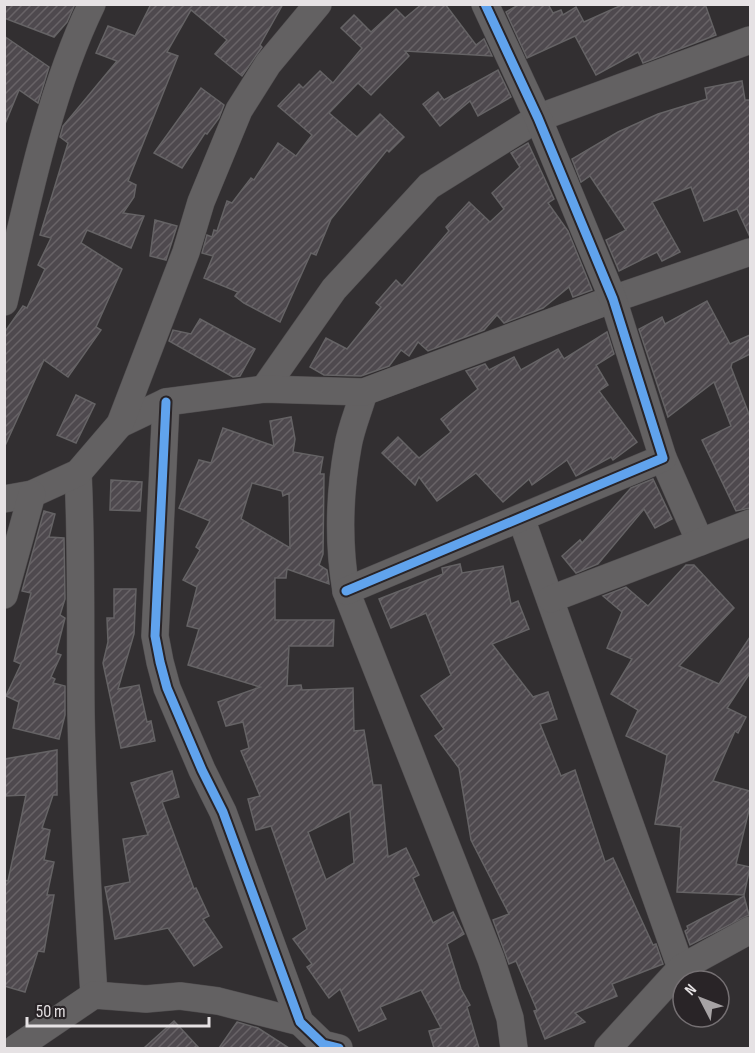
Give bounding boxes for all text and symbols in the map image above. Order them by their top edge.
north arrow [671,969,731,1029]
text: N [681,980,701,999]
scale bar [27,990,208,1028]
text: 50 m [36,1001,66,1022]

